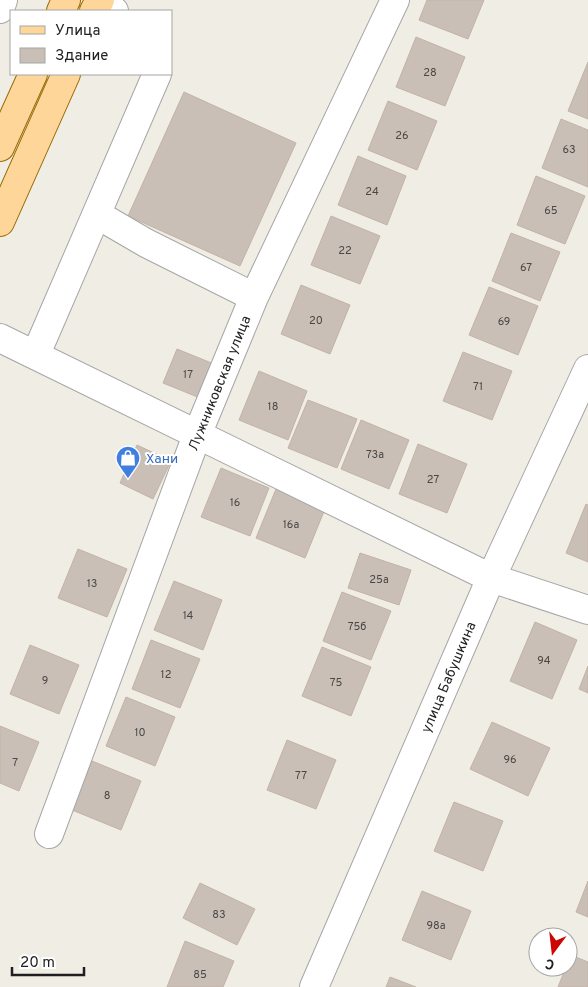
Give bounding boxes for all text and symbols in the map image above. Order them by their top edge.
legend [10,10,172,75]
text: Улица [55,22,100,41]
text: Здание [55,47,108,66]
house number: 28 [423,66,437,80]
house number: 26 [395,129,409,143]
house number: 63 [562,143,576,157]
house number: 24 [365,185,379,199]
house number: 65 [544,204,558,218]
house number: 22 [338,244,352,258]
house number: 67 [520,261,532,275]
street label: Лужниковская улица [185,313,255,454]
house number: 20 [309,314,323,328]
house number: 69 [498,315,510,329]
house number: 17 [183,368,193,382]
house number: 71 [473,380,483,394]
house number: 18 [268,400,278,414]
shop icon: Хани [115,445,141,479]
house number: 73а [366,448,384,462]
place label: Хани [146,451,178,468]
house number: 27 [427,473,439,487]
house number: 16 [230,496,240,510]
house number: 16а [283,518,299,532]
house number: 25а [369,573,389,587]
house number: 13 [87,577,97,591]
house number: 14 [183,609,194,623]
street label: улица Бабушкина [418,619,480,736]
house number: 75б [348,620,366,634]
house number: 94 [537,654,551,668]
house number: 12 [161,668,171,682]
house number: 9 [42,674,48,688]
house number: 75 [330,676,342,690]
house number: 10 [134,726,146,740]
house number: 96 [503,753,517,767]
house number: 7 [12,756,18,770]
house number: 77 [295,769,307,783]
house number: 8 [104,789,110,803]
house number: 83 [212,908,226,922]
house number: 98а [426,919,446,933]
north arrow [528,927,578,977]
scale bar [12,944,85,976]
text: 20 m [20,954,55,973]
text: С [543,954,557,972]
house number: 85 [193,968,207,982]

